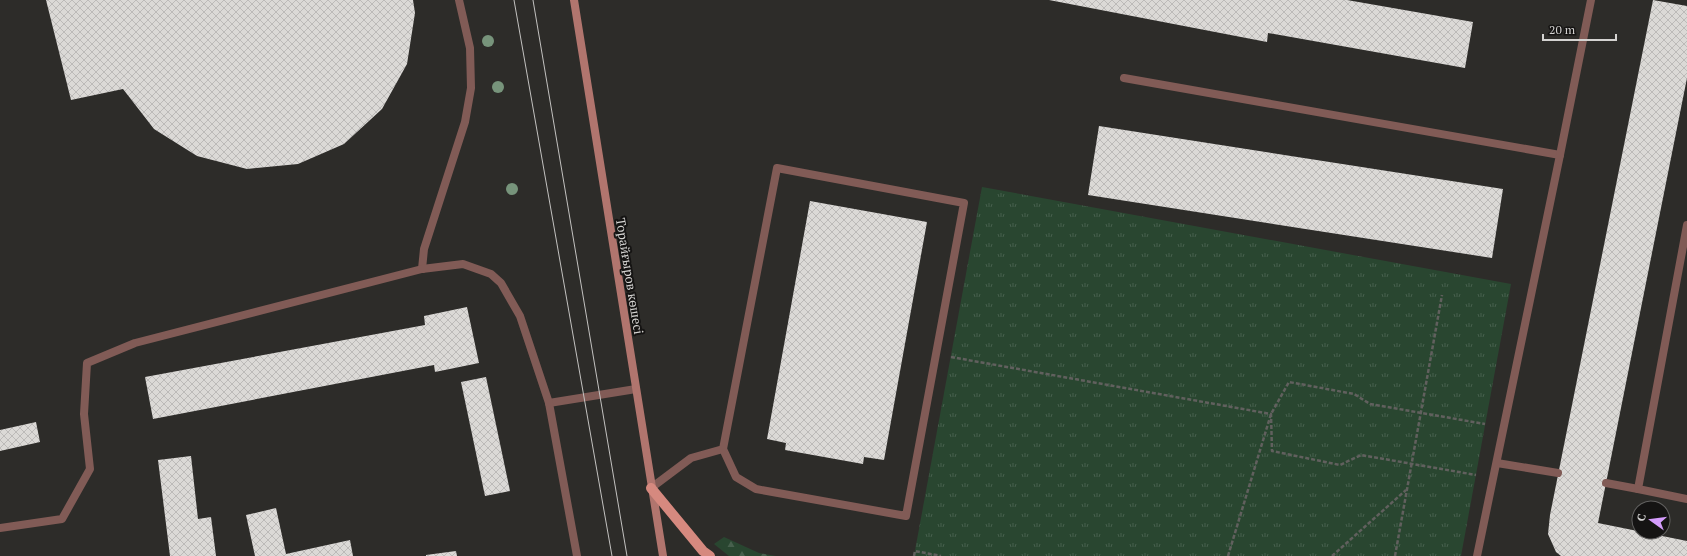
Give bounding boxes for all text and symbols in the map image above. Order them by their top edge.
scale bar [1543,16,1616,42]
text: 20 m [1549,22,1576,37]
street label: Торайғыров көшесі [612,217,648,336]
north arrow [1631,500,1671,540]
text: С [1634,512,1649,523]

